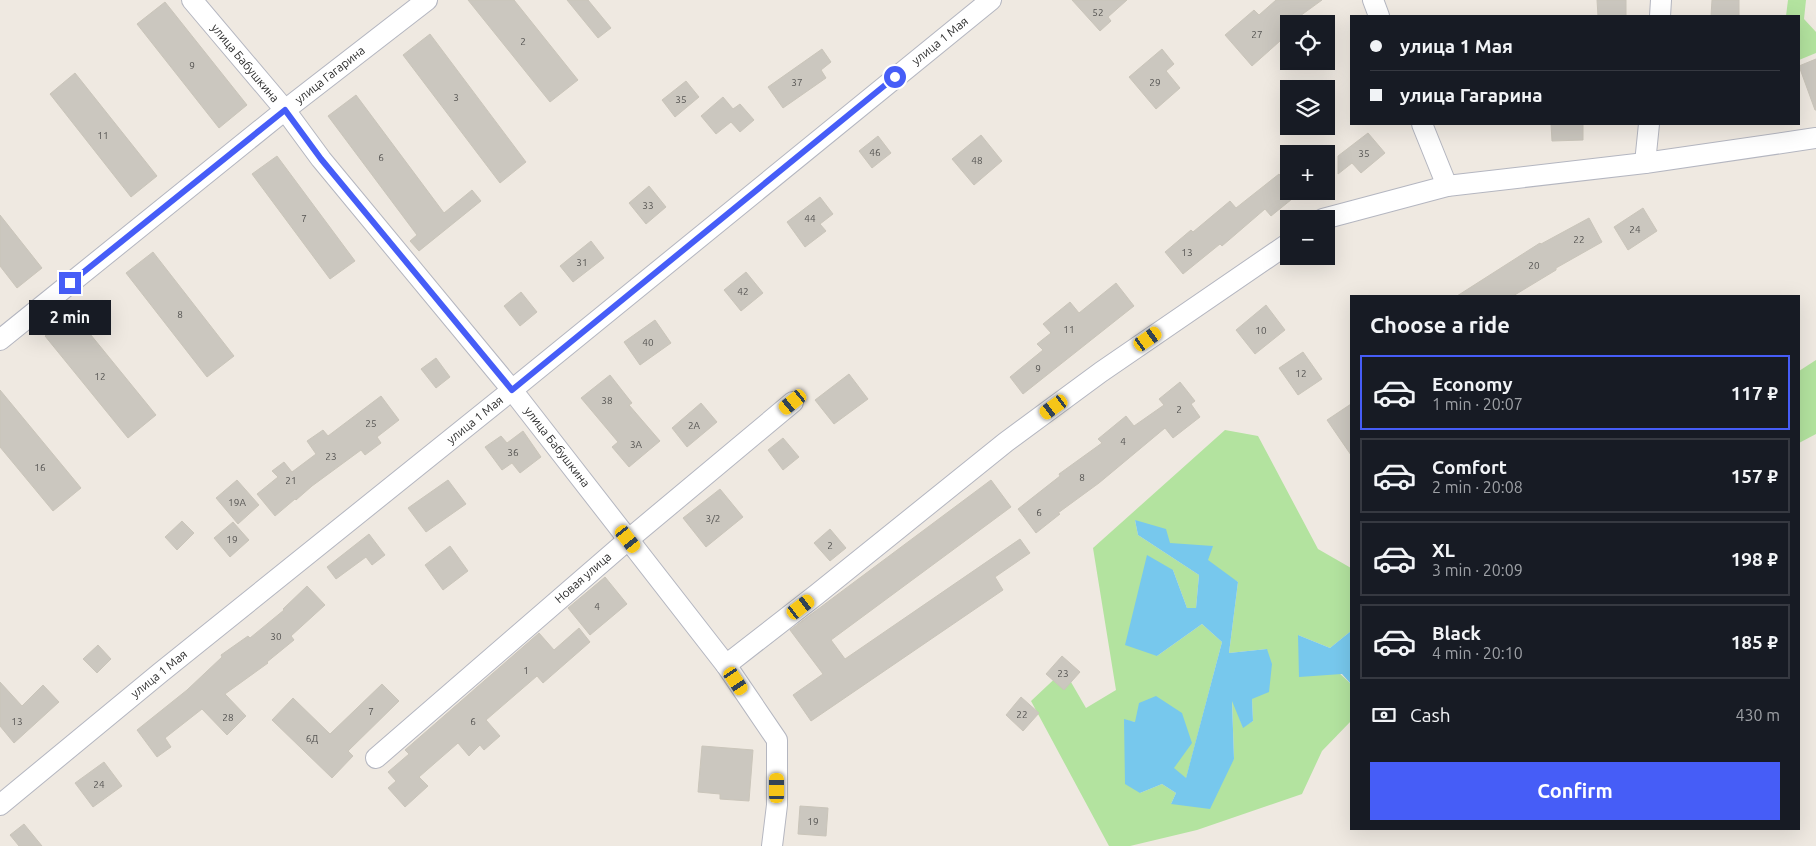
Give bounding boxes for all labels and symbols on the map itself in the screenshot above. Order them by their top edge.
house number: 52 [1092,7,1104,18]
street label: улица 1 Мая [909,14,970,67]
street label: улица Бабушкина [209,21,282,104]
house number: 27 [1251,29,1263,40]
house number: 2 [520,36,526,47]
street label: улица Гагарина [292,43,367,106]
house number: 9 [189,60,195,71]
route start [884,66,906,88]
house number: 37 [791,77,803,88]
house number: 29 [1149,77,1161,88]
house number: 3 [453,92,459,103]
house number: 35 [675,94,687,105]
house number: 11 [97,130,109,141]
house number: 46 [869,147,881,158]
house number: 35 [1358,148,1370,159]
house number: 6 [378,152,384,163]
house number: 48 [971,155,983,166]
house number: 33 [642,200,654,211]
house number: 7 [301,213,307,224]
house number: 44 [804,213,816,224]
house number: 24 [1629,224,1641,235]
house number: 22 [1573,234,1585,245]
house number: 13 [1181,247,1193,258]
house number: 31 [576,257,588,268]
house number: 20 [1528,260,1540,271]
route end [59,272,81,294]
house number: 42 [737,286,749,297]
callout: 2 min [29,300,111,336]
house number: 8 [177,309,183,320]
house number: 11 [1063,324,1075,335]
car [1131,324,1164,354]
house number: 10 [1255,325,1267,336]
house number: 40 [642,337,654,348]
house number: 9 [1035,363,1041,374]
house number: 12 [1295,368,1307,379]
house number: 12 [94,371,106,382]
car [776,387,809,417]
car [1037,392,1070,422]
street label: улица 1 Мая [444,393,505,446]
house number: 38 [601,395,613,406]
street label: улица Бабушкина [522,404,593,489]
house number: 2 [1176,404,1182,415]
house number: 25 [365,418,377,429]
house number: 2А [688,420,701,431]
house number: 4 [1120,436,1126,447]
house number: 3А [630,439,643,450]
house number: 36 [507,447,519,458]
house number: 23 [325,451,337,462]
house number: 16 [34,462,46,473]
house number: 8 [1079,472,1085,483]
house number: 21 [285,475,297,486]
house number: 19А [228,497,246,508]
house number: 6 [1036,507,1042,518]
house number: 3/2 [706,513,720,524]
car [612,523,643,555]
house number: 19 [226,534,238,545]
house number: 2 [827,540,833,551]
street label: Новая улица [552,550,613,606]
car [784,592,817,622]
house number: 4 [594,601,600,612]
house number: 30 [270,631,282,642]
street label: улица 1 Мая [128,647,189,700]
car [721,664,750,698]
house number: 1 [523,665,529,676]
house number: 23 [1057,668,1069,679]
house number: 7 [368,706,374,717]
house number: 22 [1016,709,1028,720]
house number: 28 [222,712,234,723]
house number: 13 [11,716,23,727]
house number: 6 [470,716,476,727]
house number: 6Д [306,733,318,744]
car [769,773,784,803]
house number: 24 [93,779,105,790]
house number: 19 [807,816,819,827]

